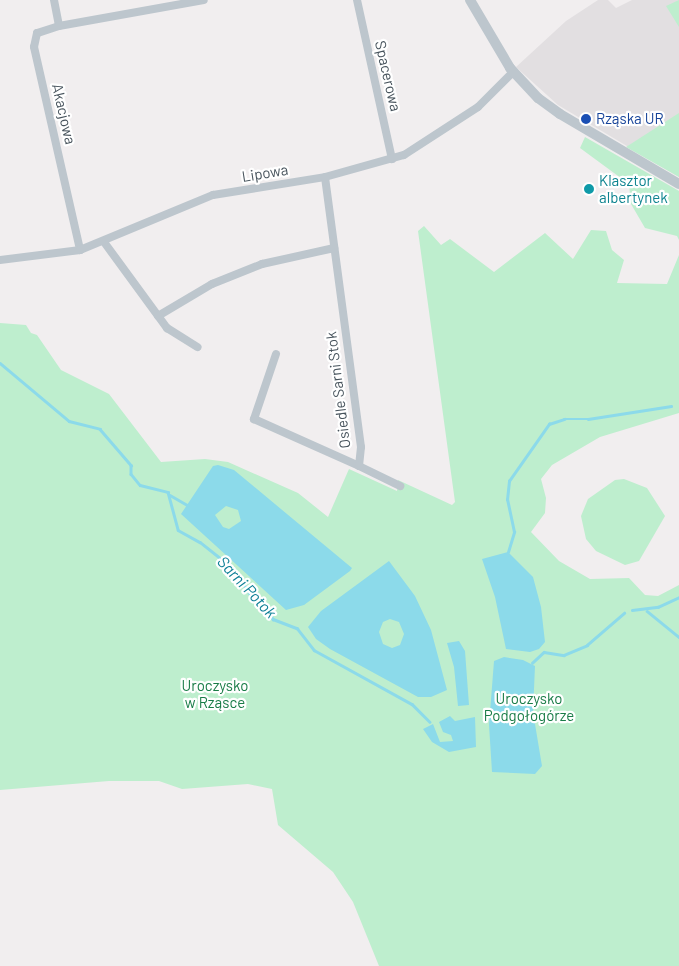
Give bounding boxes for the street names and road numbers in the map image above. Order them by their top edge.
street label: Spacerowa [371,39,405,113]
street label: Akacjowa [48,82,80,146]
street label: Lipowa [241,160,289,186]
street label: Osiedle Sarni Stok [322,331,354,449]

